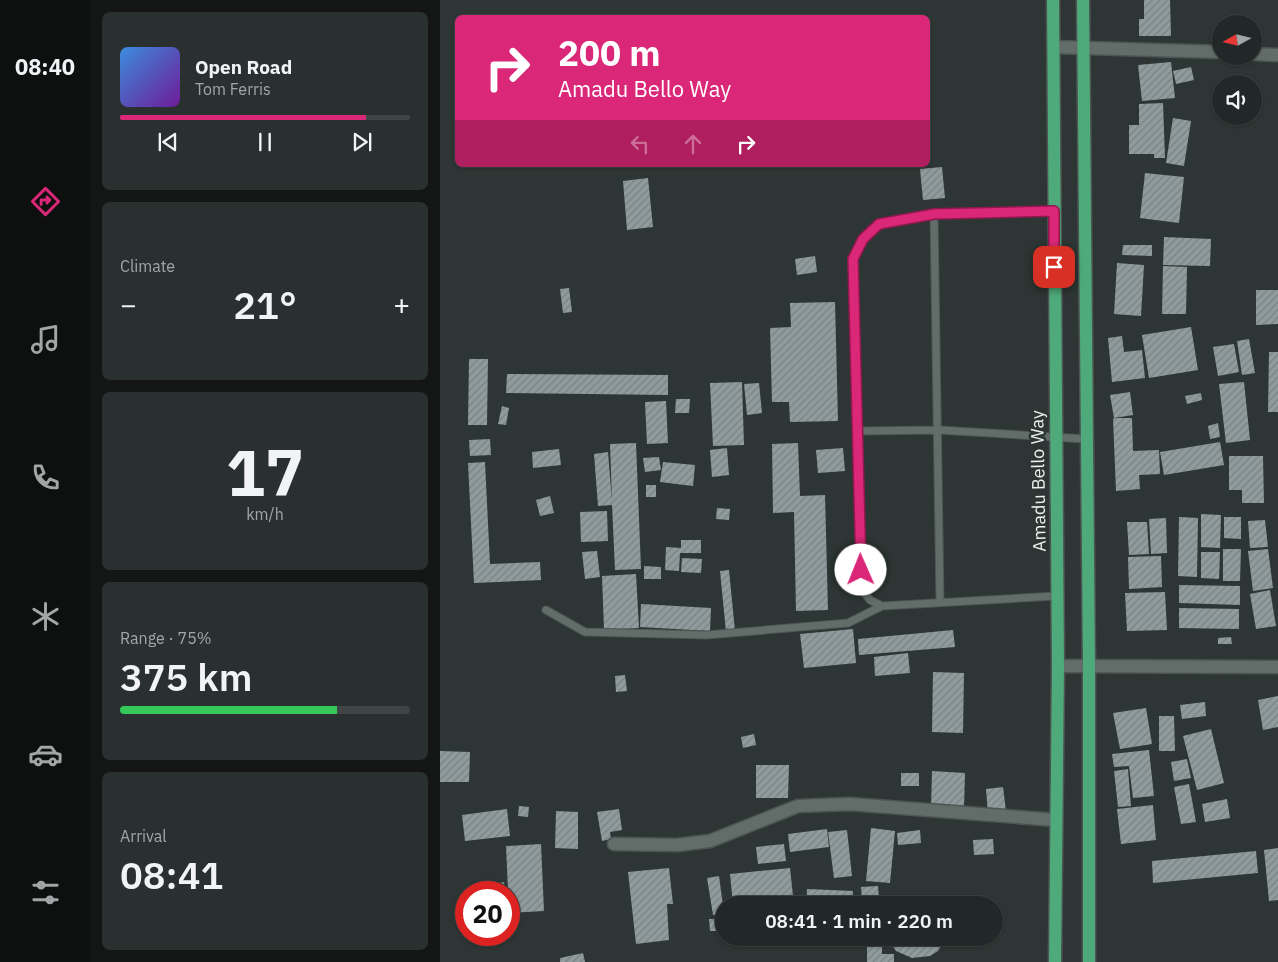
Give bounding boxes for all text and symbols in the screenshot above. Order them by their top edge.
north arrow [1212,15,1262,65]
map controls [1212,15,1262,125]
text: 200 m [558,30,661,76]
icon: right [475,35,540,100]
text: 08:40 [15,52,75,81]
text: Open Road [195,55,292,79]
text: Amadu Bello Way [558,74,731,103]
button: sound [1212,75,1262,125]
text: Tom Ferris [195,79,271,99]
icon: previous [154,128,182,156]
icon: pause [251,128,279,156]
icon: next [348,128,376,156]
icon: left [626,130,654,158]
icon: ahead [679,130,707,158]
icon: right [732,130,760,158]
icon: directions [28,184,63,219]
pin [1033,246,1075,288]
icon: arrive [1040,253,1068,281]
text: Climate [120,256,175,276]
text: 21° [233,280,297,329]
text: − [120,286,137,323]
text: + [393,286,410,323]
icon: music [28,322,63,357]
street label: Amadu Bello Way [1025,410,1051,552]
text: 17 [226,429,304,514]
icon: phone [28,460,63,495]
text: km/h [246,504,284,524]
position arrow [834,543,886,595]
icon: climate [28,599,63,634]
text: Range · 75% [120,628,212,648]
text: 375 km [120,652,252,701]
icon: car [28,737,63,772]
text: Arrival [120,826,167,846]
text: 08:41 [120,850,223,899]
icon: filters [28,875,63,910]
speed limit sign: 20 [455,881,520,946]
text: 08:41 · 1 min · 220 m [765,909,953,933]

